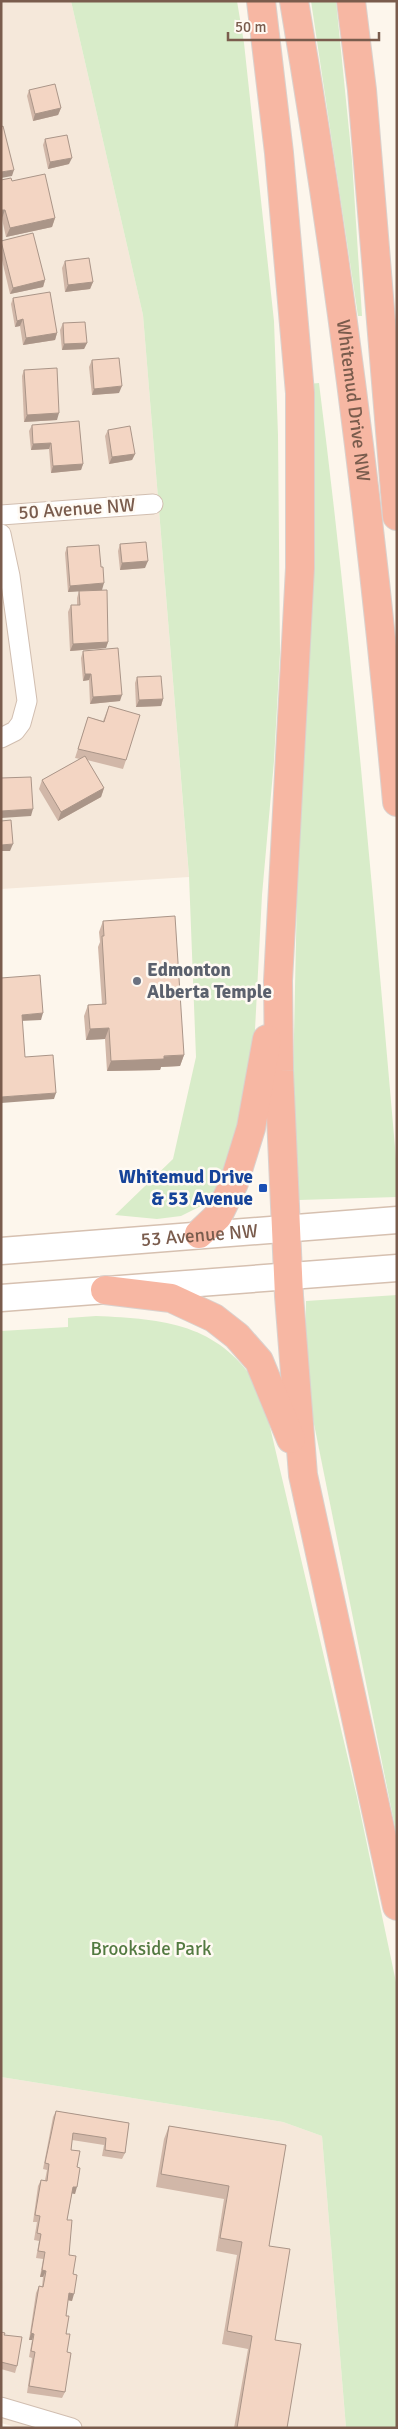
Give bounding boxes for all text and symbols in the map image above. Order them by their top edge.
scale bar [228,10,379,42]
text: 50 m [235,18,266,36]
street label: Whitemud Drive NW [331,318,375,483]
street label: 50 Avenue NW [18,493,136,525]
place label: Edmonton Alberta Temple [147,958,272,1004]
marker: Edmonton Alberta Temple [131,975,143,987]
place label: Whitemud Drive & 53 Avenue [119,1165,253,1211]
marker: Whitemud Drive & 53 Avenue [257,1182,269,1194]
street label: 53 Avenue NW [140,1219,259,1252]
park label: Brookside Park [91,1937,212,1961]

